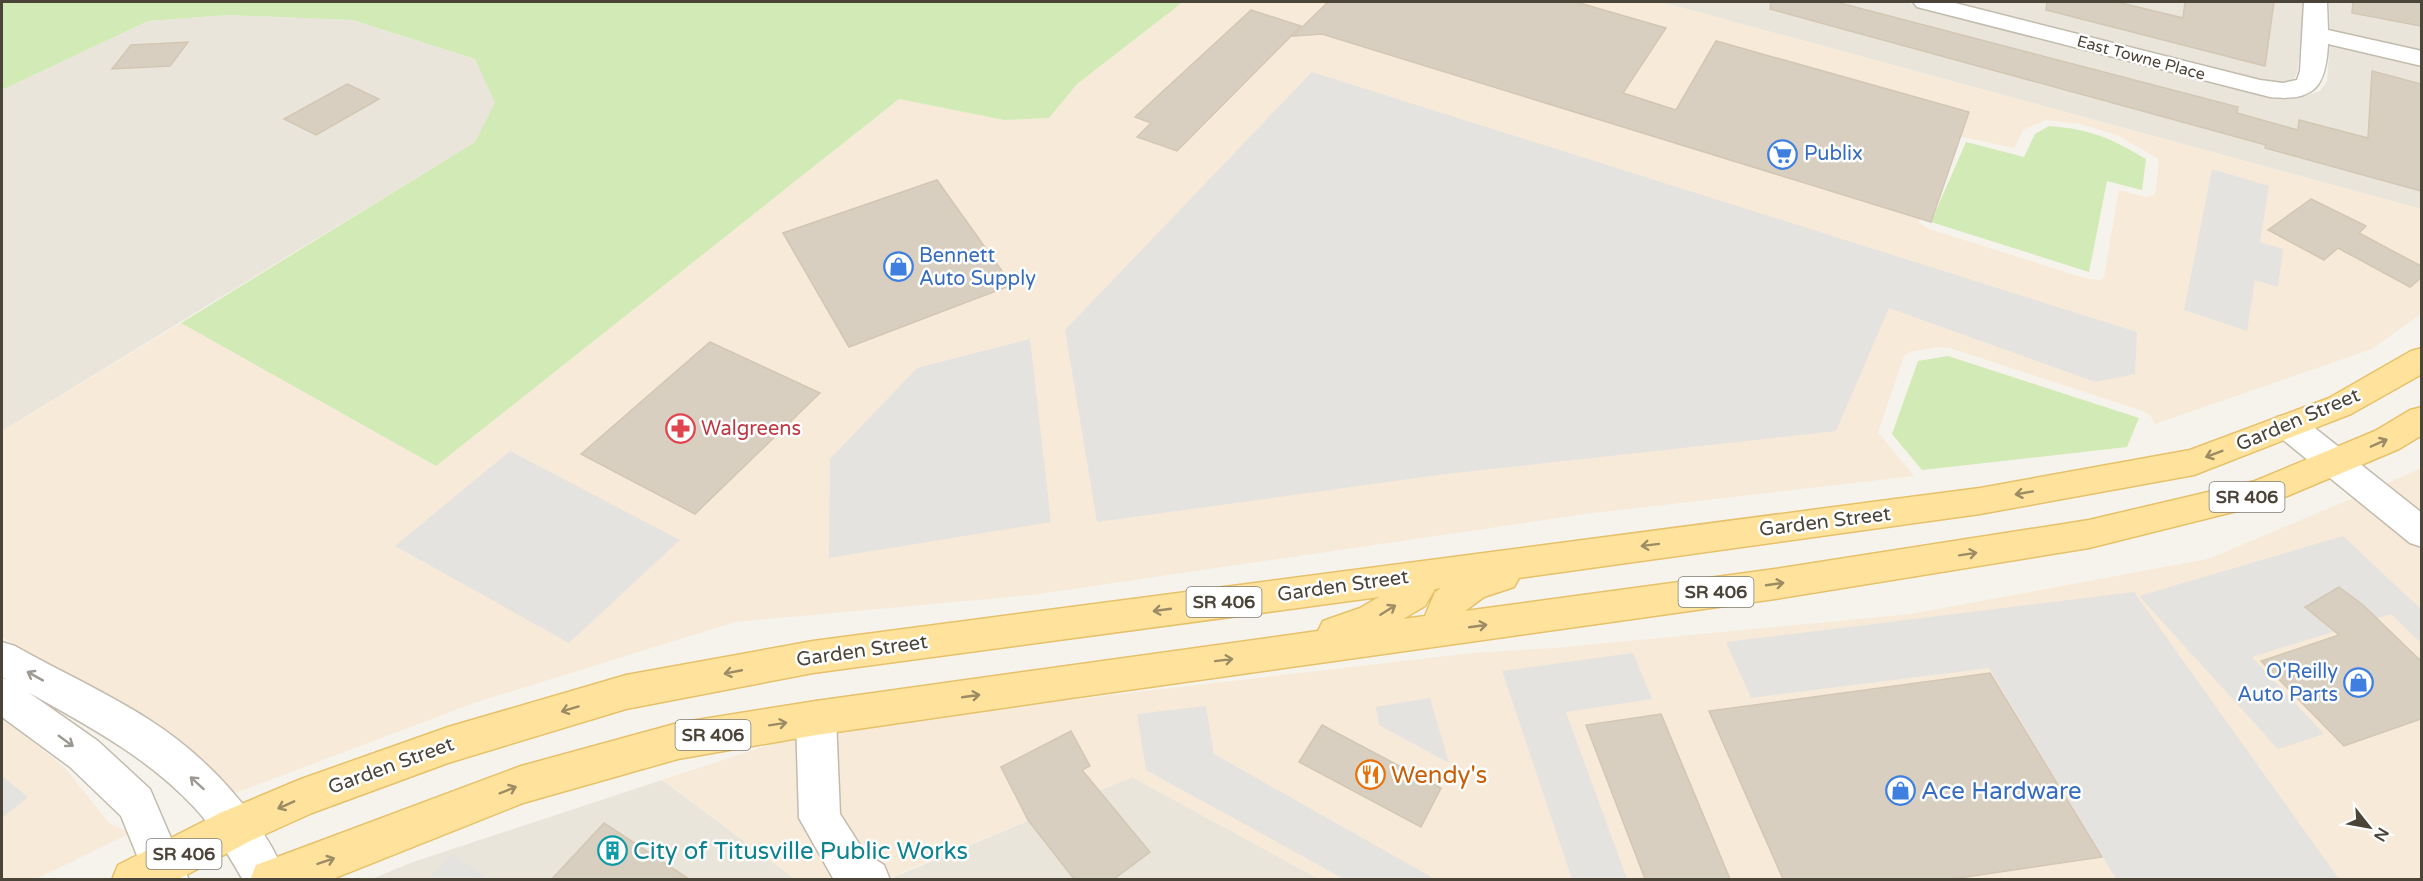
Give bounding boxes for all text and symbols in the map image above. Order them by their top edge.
street label: East Towne Place [2075,31,2207,85]
supermarket icon: Publix [1767,138,1799,170]
place label: Publix [1804,142,1863,166]
place label: Bennett Auto Supply [919,244,1036,291]
shop icon: Bennett Auto Supply [882,251,914,283]
street label: Garden Street [2232,383,2364,457]
pharmacy icon: Walgreens [664,413,696,445]
place label: Walgreens [701,417,801,441]
one-way arrow [2370,436,2388,447]
one-way arrow [2206,449,2224,460]
road number: SR 406 [2210,482,2284,512]
one-way arrow [2014,488,2034,499]
street label: Garden Street [1758,502,1892,542]
one-way arrow [1640,540,1660,551]
one-way arrow [1958,548,1977,559]
street label: Garden Street [1276,565,1410,607]
road number: SR 406 [1678,577,1754,607]
one-way arrow [1765,578,1785,589]
road number: SR 406 [1186,587,1262,617]
one-way arrow [1379,604,1396,616]
one-way arrow [1153,605,1173,616]
one-way arrow [1468,620,1488,631]
street label: Garden Street [795,630,929,672]
one-way arrow [1214,654,1234,665]
place label: O'Reilly Auto Parts [2237,660,2338,707]
one-way arrow [724,667,743,678]
shop icon: O'Reilly Auto Parts [2343,667,2375,699]
one-way arrow [27,670,44,682]
one-way arrow [961,690,981,701]
one-way arrow [560,704,579,715]
one-way arrow [768,718,788,729]
road number: SR 406 [676,720,750,750]
street label: Garden Street [325,732,458,800]
one-way arrow [58,735,74,747]
restaurant icon: Wendy's [1354,759,1386,791]
place label: Wendy's [1391,761,1487,790]
shop icon: Ace Hardware [1884,775,1916,807]
one-way arrow [190,776,205,790]
place label: Ace Hardware [1921,777,2082,806]
one-way arrow [498,784,516,795]
north arrow [2339,797,2399,857]
one-way arrow [277,800,295,811]
text: N [2369,824,2393,845]
building icon: City of Titusville Public Works [596,835,628,867]
place label: City of Titusville Public Works [633,837,968,866]
road number: SR 406 [146,839,222,869]
one-way arrow [316,854,335,865]

